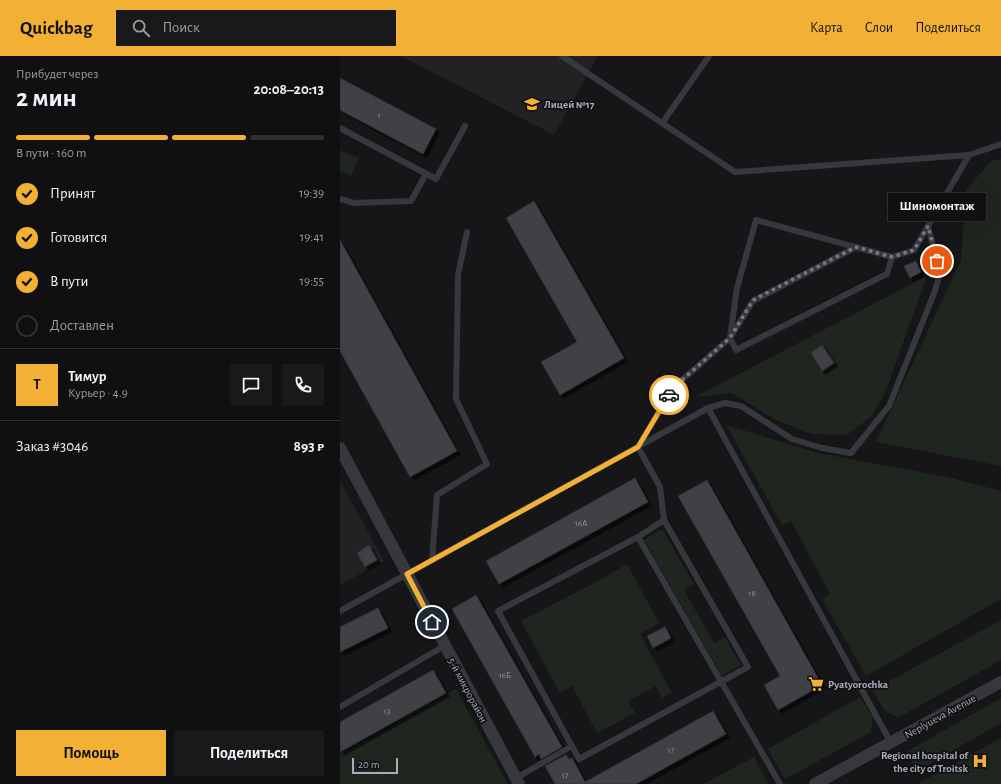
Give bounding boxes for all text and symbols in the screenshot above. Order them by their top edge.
search box [116,10,396,46]
icon: search [130,17,152,39]
text: Quickbag [20,19,92,38]
text: Поиск [162,20,200,35]
text: Карта [810,21,843,35]
text: Слои [865,21,893,35]
text: Поделиться [915,21,981,35]
text: Прибудет через [16,68,98,81]
text: 20:08–20:13 [253,82,324,97]
text: 2 мин [16,85,77,111]
school or university icon: Лицей №17 [523,95,541,113]
place label: Лицей №17 [544,99,595,110]
house number: 1 [377,111,381,120]
text: В пути · 160 m [16,147,87,160]
icon: check [16,183,38,205]
text: Принят [50,186,95,201]
text: 19:39 [299,187,324,200]
callout: Шиномонтаж [888,193,986,221]
text: Шиномонтаж [900,200,974,213]
icon: check [16,227,38,249]
text: Готовится [50,230,107,245]
text: 19:41 [300,231,324,244]
pin [920,244,954,278]
icon: bag [926,250,948,272]
icon: check [16,271,38,293]
text: В пути [50,274,88,289]
text: 19:55 [300,275,324,288]
text: Доставлен [50,318,114,333]
button: chat [230,364,272,406]
button: phone [282,364,324,406]
text: Тимур [68,369,107,384]
courier [649,375,689,415]
text: Т [33,377,41,392]
icon: car [658,384,680,406]
text: Курьер · 4.9 [68,387,128,400]
text: Заказ #3046 [16,439,88,454]
text: 893 ₽ [294,439,324,454]
house number: 16А [575,519,588,528]
house number: 18 [748,589,756,598]
pin [415,605,449,639]
icon: home [421,611,443,633]
street label: 5-й микрорайон [446,656,489,724]
house number: 16Б [499,671,511,680]
supermarket icon: Pyatyorochka [807,675,825,693]
place label: Pyatyorochka [828,679,889,690]
street label: Neplyueva Avenue [903,692,978,741]
house number: 13 [384,707,391,716]
button: Помощь [16,730,166,776]
button: Поделиться [174,730,324,776]
house number: 17 [668,746,675,755]
place label: Regional hospital of the city of Troitsk [881,750,969,774]
hospital icon: Regional hospital of the city of Troitsk [971,752,989,770]
scale bar [352,756,398,775]
text: 20 m [358,759,379,770]
house number: 17 [562,771,569,780]

